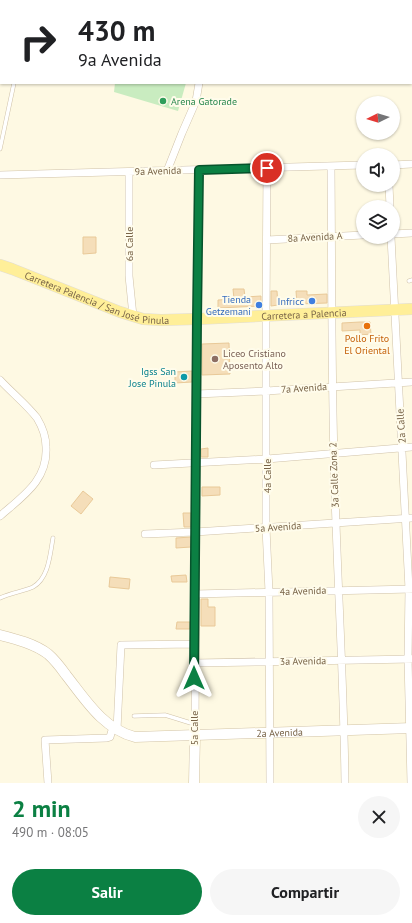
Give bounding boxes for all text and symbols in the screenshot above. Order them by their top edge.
text: 430 m [78,12,155,49]
icon: right [12,16,64,68]
text: 9a Avenida [78,48,162,71]
place label: Arena Gatorade [171,95,237,108]
marker: Arena Gatorade [158,96,168,106]
north arrow [356,96,400,140]
map controls [356,96,400,244]
button: sound [356,148,400,192]
pin [250,151,284,185]
icon: arrive [256,157,278,179]
street label: 9a Avenida [135,164,182,178]
button: layers [356,200,400,244]
street label: 6a Calle [123,227,136,261]
street label: 8a Avenida A [287,229,343,245]
street label: Carretera Palencia / San José Pinula [23,268,169,327]
place label: Tienda Getzemani [206,293,251,318]
place label: Infricc [278,295,304,308]
marker: Infricc [307,296,317,306]
marker: Tienda Getzemani [254,300,264,310]
street label: Carretera a Palencia [261,306,347,323]
marker: Pollo Frito El Oriental [362,321,372,331]
place label: Pollo Frito El Oriental [344,332,390,357]
place label: Liceo Cristiano Aposento Alto [223,347,286,372]
marker: Liceo Cristiano Aposento Alto [210,354,220,364]
place label: Igss San Jose Pinula [128,365,176,390]
marker: Igss San Jose Pinula [179,372,189,382]
street label: 7a Avenida [281,380,327,396]
street label: 2a Calle [393,408,409,444]
street label: 3a Calle Zona 2 [326,442,342,508]
street label: 4a Calle [261,459,274,493]
street label: 5a Avenida [254,519,302,535]
street label: 4a Avenida [280,584,327,598]
street label: 3a Avenida [280,654,326,668]
position arrow [173,657,215,699]
street label: 5a Calle [188,711,201,745]
street label: 2a Avenida [256,725,303,740]
text: 2 min [12,793,71,824]
button: close [358,796,400,838]
text: 490 m · 08:05 [12,824,89,841]
button: Salir [12,869,202,915]
button: Compartir [210,869,400,915]

